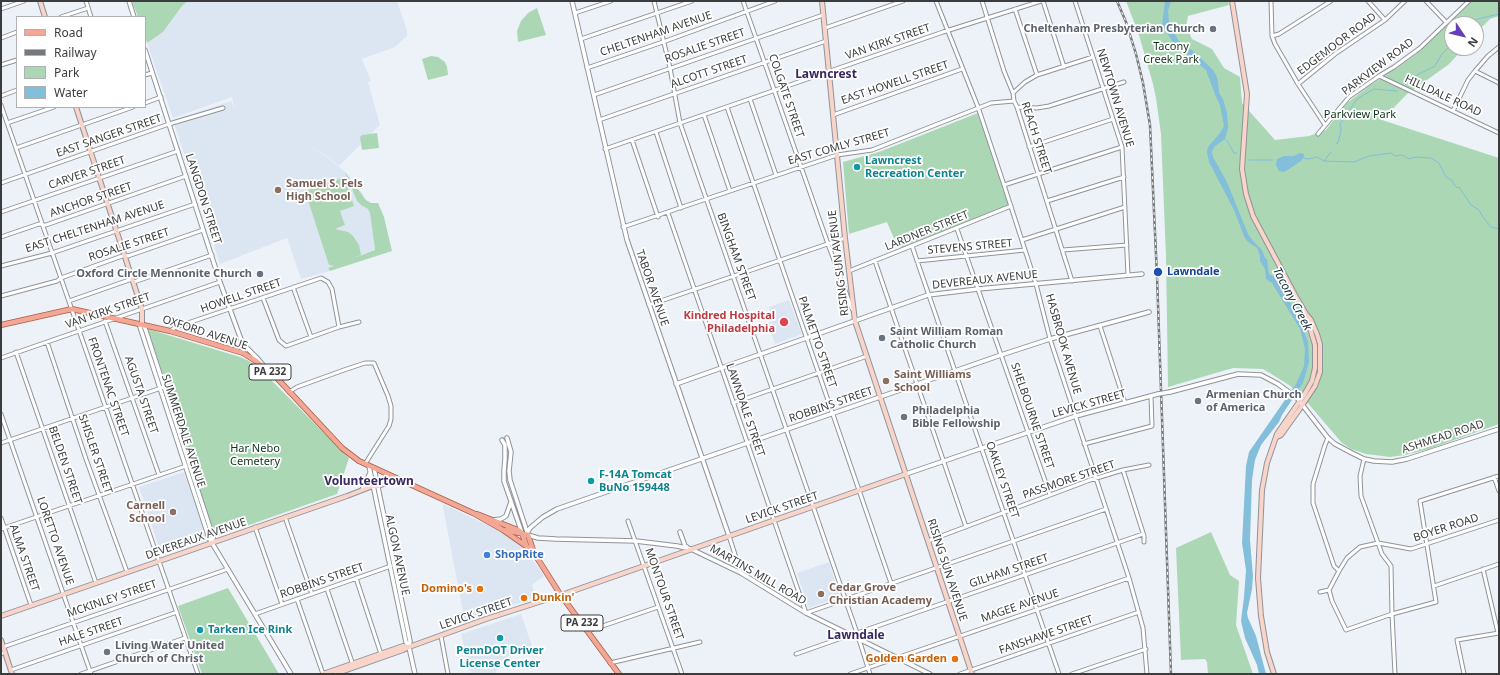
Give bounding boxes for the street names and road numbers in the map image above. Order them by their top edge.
street label: CHELTENHAM AVENUE [598,9,714,59]
street label: EDGEMOOR ROAD [1295,10,1379,78]
street label: VAN KIRK STREET [844,21,932,63]
street label: ROSALIE STREET [663,26,747,66]
street label: PARKVIEW ROAD [1339,36,1417,98]
street label: NEWTOWN AVENUE [1094,47,1136,149]
street label: COLGATE STREET [766,52,806,140]
street label: ALCOTT STREET [669,53,749,91]
street label: EAST HOWELL STREET [839,58,951,108]
street label: HILLDALE ROAD [1402,72,1484,120]
street label: REACH STREET [1018,100,1054,176]
street label: EAST SANGER STREET [54,112,164,160]
street label: EAST COMLY STREET [787,126,891,168]
street label: LANGDON STREET [182,152,224,246]
street label: CARVER STREET [47,154,127,192]
street label: ANCHOR STREET [48,180,134,220]
street label: EAST CHELTENHAM AVENUE [24,198,166,256]
street label: LARDNER STREET [883,208,971,254]
street label: RISING SUN AVENUE [826,209,852,317]
street label: BINGHAM STREET [714,211,758,303]
street label: ROSALIE STREET [87,226,171,264]
street label: STEVENS STREET [927,237,1013,257]
street label: TABOR AVENUE [633,248,671,328]
street label: DEVEREAUX AVENUE [932,268,1038,292]
street label: HOWELL STREET [199,276,283,316]
street label: VAN KIRK STREET [64,290,152,332]
street label: HASBROOK AVENUE [1042,292,1084,396]
street label: PALMETTO STREET [795,294,839,390]
street label: OXFORD AVENUE [161,313,249,353]
street label: FRONTENAC STREET [85,336,131,438]
street label: AGUSTA STREET [121,354,161,436]
street label: SHELBOURNE STREET [1008,361,1056,471]
street label: LAWNDALE STREET [723,362,767,458]
road number: PA 232 [249,364,291,380]
street label: SUMMERDALE AVENUE [158,373,208,489]
street label: ROBBINS STREET [787,384,875,426]
street label: LEVICK STREET [1051,387,1127,421]
street label: SHISLER STREET [75,413,115,495]
street label: ASHMEAD ROAD [1400,418,1486,456]
street label: BELDEN STREET [45,424,85,506]
street label: OAKLEY STREET [983,440,1021,520]
street label: PASSMORE STREET [1021,458,1117,502]
street label: LEVICK STREET [744,489,820,527]
street label: LORETTO AVENUE [34,495,76,587]
street label: BOYER ROAD [1412,511,1480,545]
street label: ALGON AVENUE [382,513,412,597]
street label: DEVEREAUX AVENUE [144,516,248,562]
street label: RISING SUN AVENUE [924,517,970,623]
street label: ALMA STREET [6,523,42,593]
street label: MARTINS MILL ROAD [707,542,809,608]
street label: MONTOUR STREET [642,546,686,642]
street label: GILHAM STREET [968,551,1050,591]
street label: ROBBINS STREET [278,560,366,602]
street label: MCKINLEY STREET [65,577,159,621]
street label: MAGEE AVENUE [979,586,1061,626]
street label: LEVICK STREET [438,595,514,633]
street label: FANSHAWE STREET [997,613,1095,657]
street label: HALE STREET [57,615,125,649]
road number: PA 232 [561,615,603,631]

